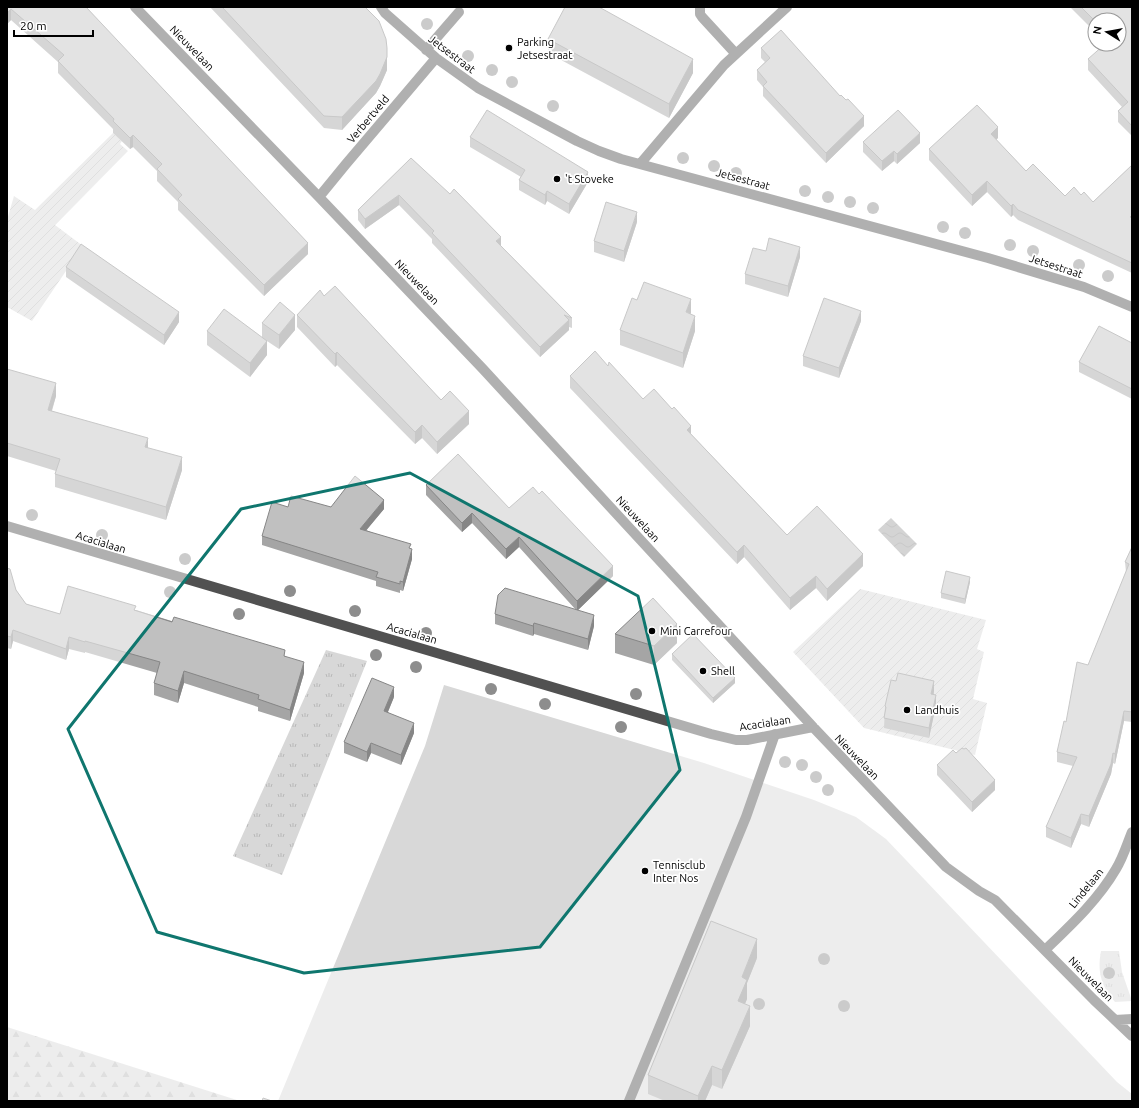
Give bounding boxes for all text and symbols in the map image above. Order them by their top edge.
scale bar [14,12,93,38]
north arrow [1087,12,1127,52]
text: 20 m [20,19,47,32]
street label: Nieuwelaan [168,23,216,73]
text: N [1091,25,1104,35]
street label: Jetsestraat [426,32,478,76]
place label: Parking Jetsestraat [517,36,573,61]
marker: Parking Jetsestraat [504,43,514,53]
street label: Verbertveld [345,93,391,145]
street label: Jetsestraat [715,166,772,192]
place label: 't Stoveke [565,173,614,185]
marker: 't Stoveke [552,174,562,184]
street label: Jetsestraat [1028,252,1085,280]
street label: Nieuwelaan [393,257,441,307]
street label: Nieuwelaan [614,494,662,544]
street label: Acacialaan [74,529,128,555]
street label: Acacialaan [385,620,439,646]
place label: Mini Carrefour [660,625,732,637]
marker: Mini Carrefour [647,626,657,636]
place label: Shell [711,665,735,677]
marker: Shell [698,666,708,676]
place label: Landhuis [915,704,959,716]
marker: Landhuis [902,705,912,715]
street label: Acacialaan [738,713,792,733]
street label: Nieuwelaan [833,732,881,782]
place label: Tennisclub Inter Nos [653,859,705,884]
marker: Tennisclub Inter Nos [640,866,650,876]
street label: Lindelaan [1066,866,1106,910]
street label: Nieuwelaan [1066,954,1116,1004]

